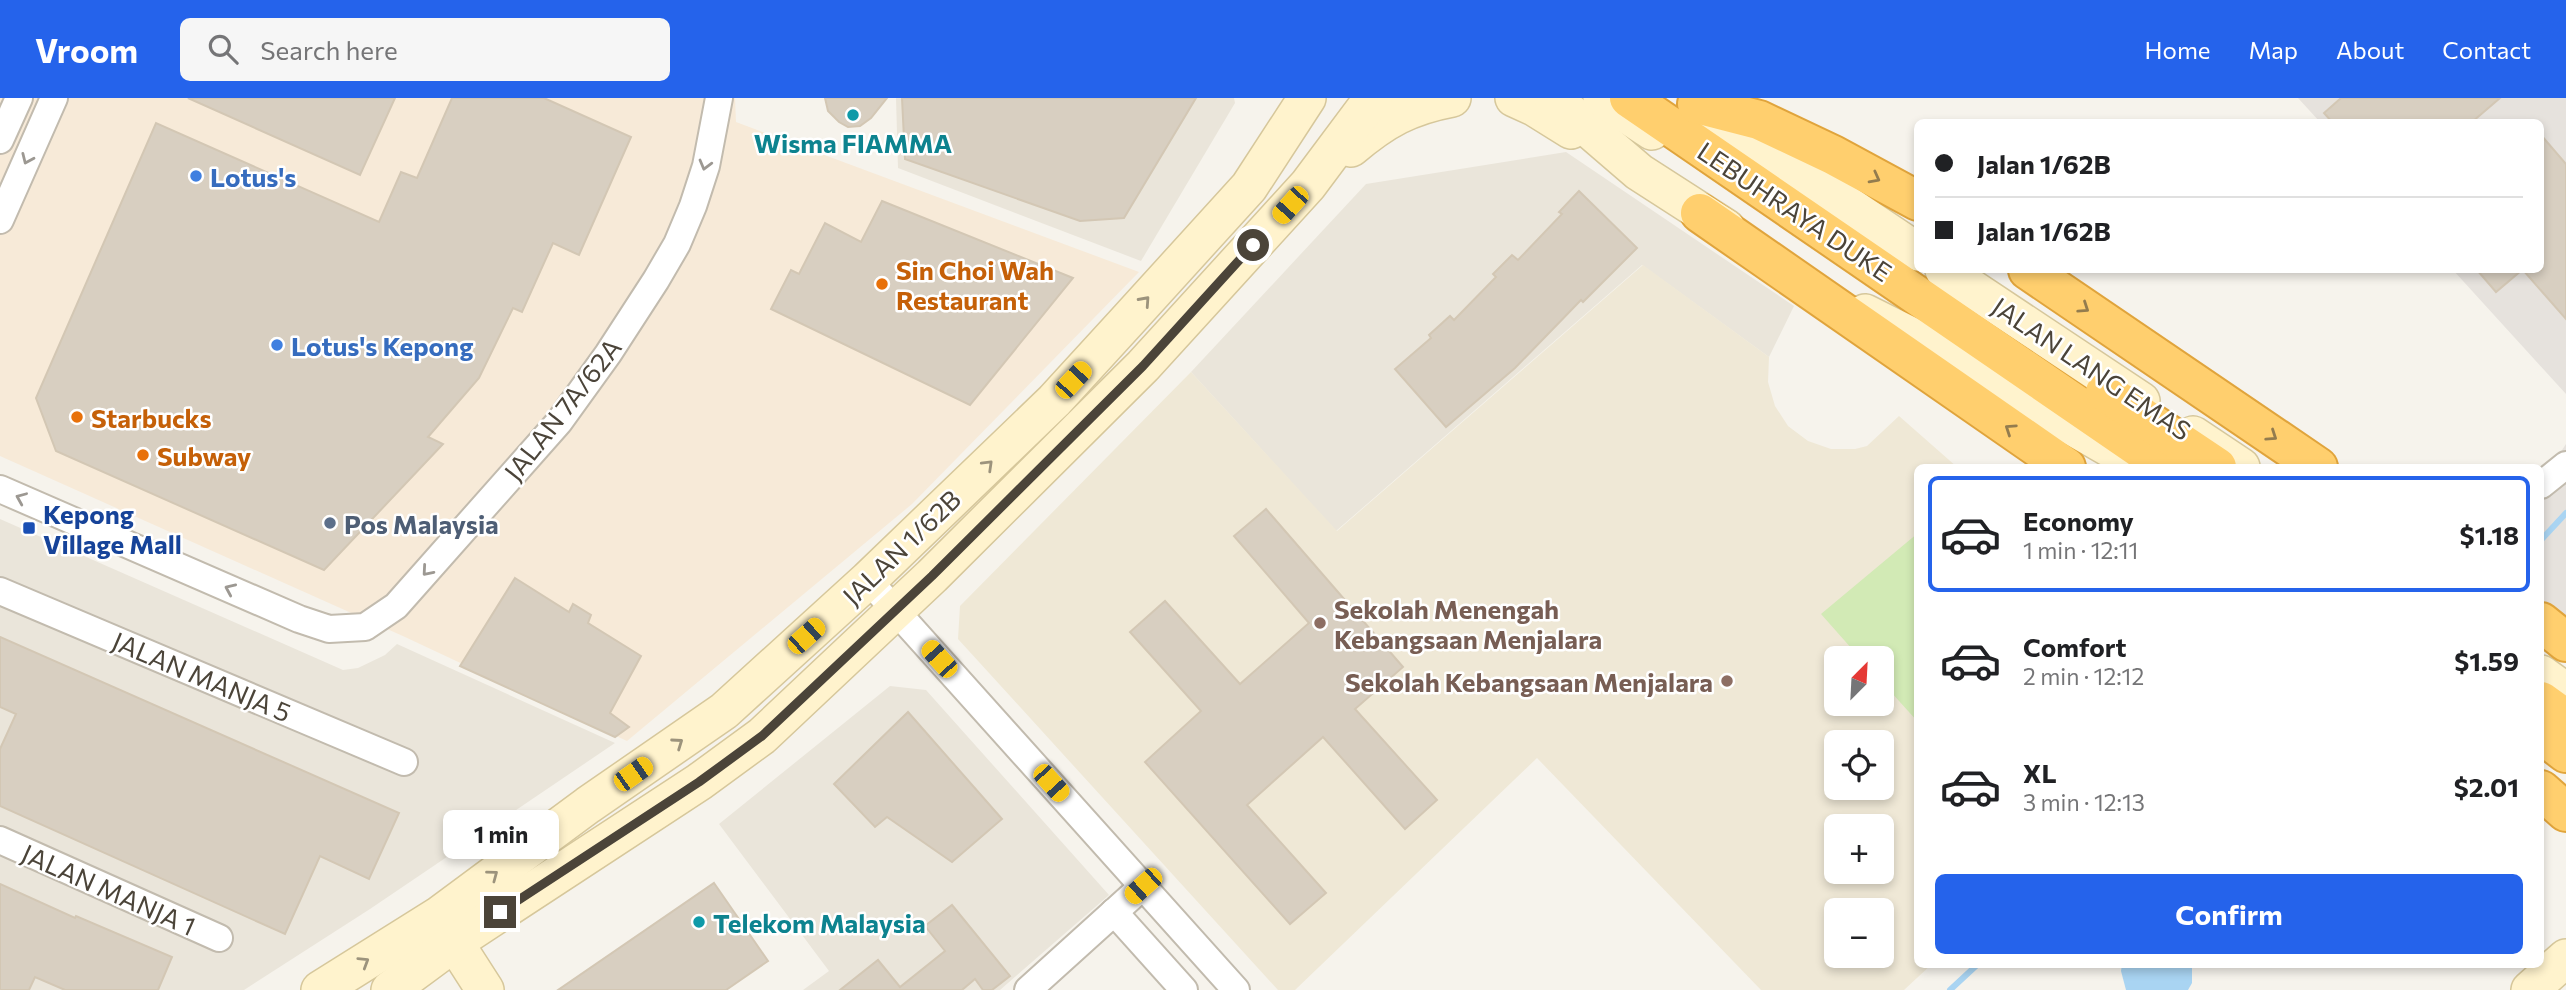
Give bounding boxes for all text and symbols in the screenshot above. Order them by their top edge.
search box [180,18,670,81]
text: Vroom [35,29,138,70]
icon: search [204,30,242,68]
text: Search here [260,34,398,65]
text: Home [2145,35,2211,64]
text: Map [2249,35,2298,64]
text: About [2336,35,2404,64]
text: Contact [2442,35,2531,64]
marker: Wisma FIAMMA [845,107,861,123]
place label: Wisma FIAMMA [754,127,953,158]
street label: LEBUHRAYA DUKE [1692,135,1898,287]
text: Jalan 1/62B [1977,148,2111,179]
one-way arrow [21,152,35,164]
one-way arrow [699,159,713,171]
place label: Lotus's [210,161,296,192]
marker: Lotus's [188,168,204,184]
one-way arrow [1868,170,1881,183]
car [1269,182,1312,228]
text: Jalan 1/62B [1977,215,2111,246]
route start [1237,229,1269,261]
place label: Sin Choi Wah Restaurant [896,254,1054,315]
marker: Sin Choi Wah Restaurant [874,276,890,292]
street label: JALAN LANG EMAS [1987,290,2197,446]
one-way arrow [1137,296,1150,309]
one-way arrow [2076,300,2089,312]
place label: Lotus's Kepong [291,330,473,361]
street label: JALAN 7A/62A [497,332,627,486]
marker: Lotus's Kepong [269,337,285,353]
car [1051,357,1096,403]
place label: Starbucks [91,402,212,433]
marker: Starbucks [69,409,85,425]
one-way arrow [2005,425,2018,437]
one-way arrow [2264,428,2277,441]
place label: Subway [157,440,251,471]
marker: Subway [135,447,151,463]
one-way arrow [979,460,992,473]
street label: JALAN 1/62B [836,483,966,611]
one-way arrow [16,492,29,506]
place label: Kepong Village Mall [43,498,182,559]
icon: car [1939,503,2002,566]
text: Economy [2023,505,2134,536]
place label: Pos Malaysia [344,508,499,539]
marker: Pos Malaysia [322,515,338,531]
text: $1.18 [2459,519,2519,550]
marker: Kepong Village Mall [21,520,37,536]
text: 1 min · 12:11 [2023,536,2138,564]
one-way arrow [423,563,435,576]
one-way arrow [225,583,237,597]
place label: Sekolah Menengah Kebangsaan Menjalara [1334,593,1602,654]
car [784,614,829,658]
marker: Sekolah Menengah Kebangsaan Menjalara [1312,615,1328,631]
street label: JALAN MANJA 5 [108,624,296,728]
icon: car [1939,629,2002,692]
text: Comfort [2023,631,2126,662]
car [918,636,961,682]
text: $1.59 [2454,645,2519,676]
north arrow [1824,646,1894,716]
map controls [1824,646,1894,968]
text: 2 min · 12:12 [2023,662,2144,690]
place label: Sekolah Kebangsaan Menjalara [1345,666,1713,697]
marker: Sekolah Kebangsaan Menjalara [1719,673,1735,689]
button: locate [1824,730,1894,800]
one-way arrow [670,738,683,751]
car [610,753,657,795]
icon: car [1939,755,2002,818]
text: XL [2023,757,2057,788]
car [1030,760,1073,806]
text: $2.01 [2454,771,2519,802]
text: 3 min · 12:13 [2023,788,2145,816]
callout: 1 min [442,810,558,860]
button: + [1824,814,1894,884]
text: 1 min [474,820,528,848]
street label: JALAN MANJA 1 [17,837,201,941]
car [1121,864,1166,908]
one-way arrow [485,871,498,884]
button: Confirm [1935,874,2523,954]
route end [484,896,516,928]
button: − [1824,898,1894,968]
place label: Telekom Malaysia [713,907,926,938]
marker: Telekom Malaysia [691,914,707,930]
one-way arrow [356,958,369,971]

